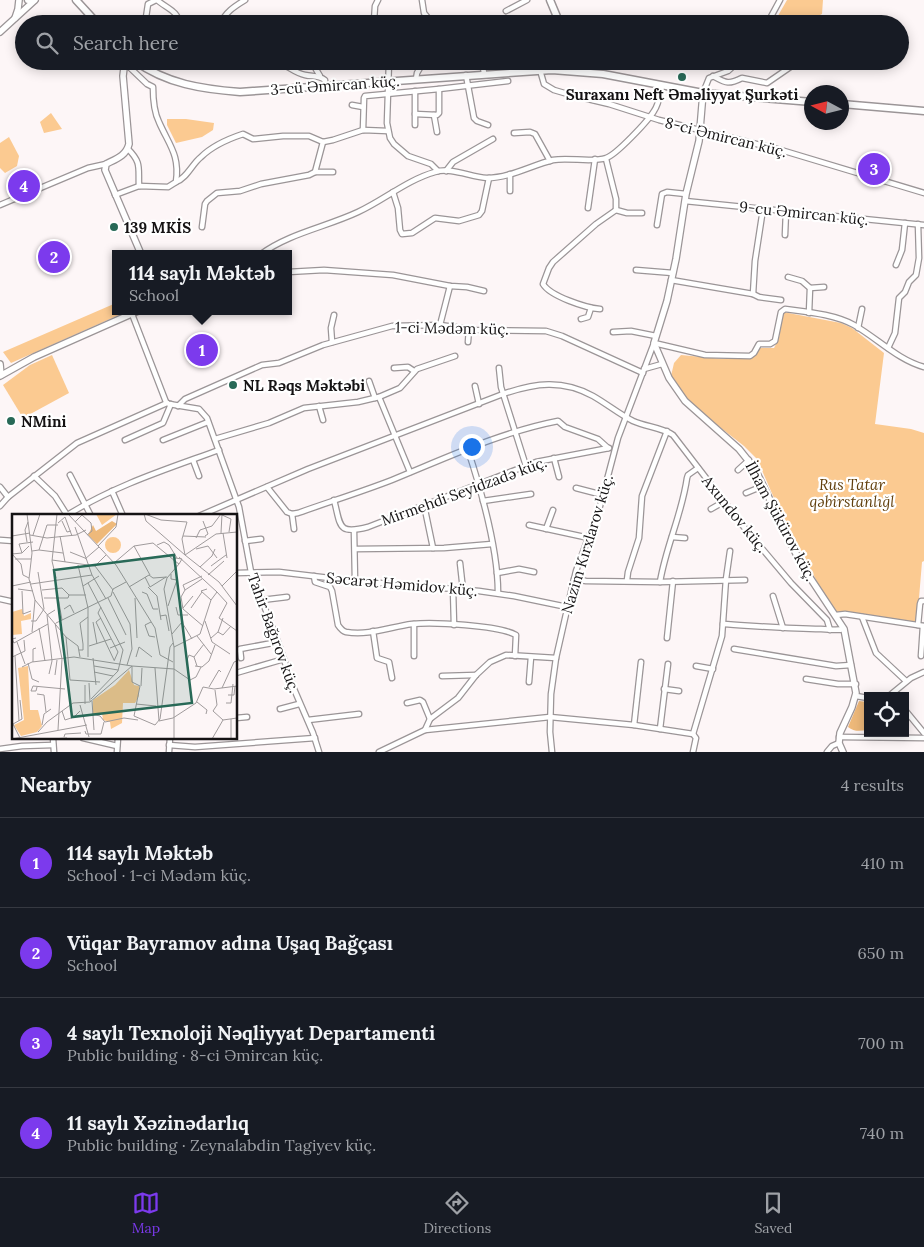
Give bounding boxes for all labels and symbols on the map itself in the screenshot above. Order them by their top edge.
street label: 3-cü Əmircan küç. [270,71,400,99]
marker: Suraxanı Neft Əməliyyat Şurkəti [676,71,688,83]
place label: Suraxanı Neft Əməliyyat Şurkəti [566,85,798,104]
north arrow [804,85,849,130]
street label: 8-ci Əmircan küç. [663,113,789,161]
pin: 3 [858,150,890,188]
pin: 4 [8,167,40,205]
street label: 9-cu Əmircan küç. [738,197,870,229]
place label: 139 MKİS [124,218,191,237]
marker: 139 MKİS [108,221,120,233]
pin: 2 [38,238,70,276]
street label: 1-ci Mədəm küç. [395,318,509,338]
pin: 1 [186,331,218,369]
place label: NL Rəqs Məktəbi [243,376,365,395]
marker: NL Rəqs Məktəbi [227,379,239,391]
place label: NMini [21,412,67,431]
marker: NMini [5,415,17,427]
your location [459,434,485,460]
street label: Mirmehdi Seyidzadə küç. [379,452,549,530]
street label: İlham Şükürov küç. [741,458,821,584]
street label: Axundov küç. [698,471,772,556]
street label: Nazim Kırxlarov küç. [557,472,617,616]
park label: Rus Tatar qəbirstanlığl [810,475,895,511]
inset map [12,514,238,740]
street label: Səcarət Həmidov küç. [325,568,479,600]
street label: Tahir Bağırov küç. [244,571,304,695]

